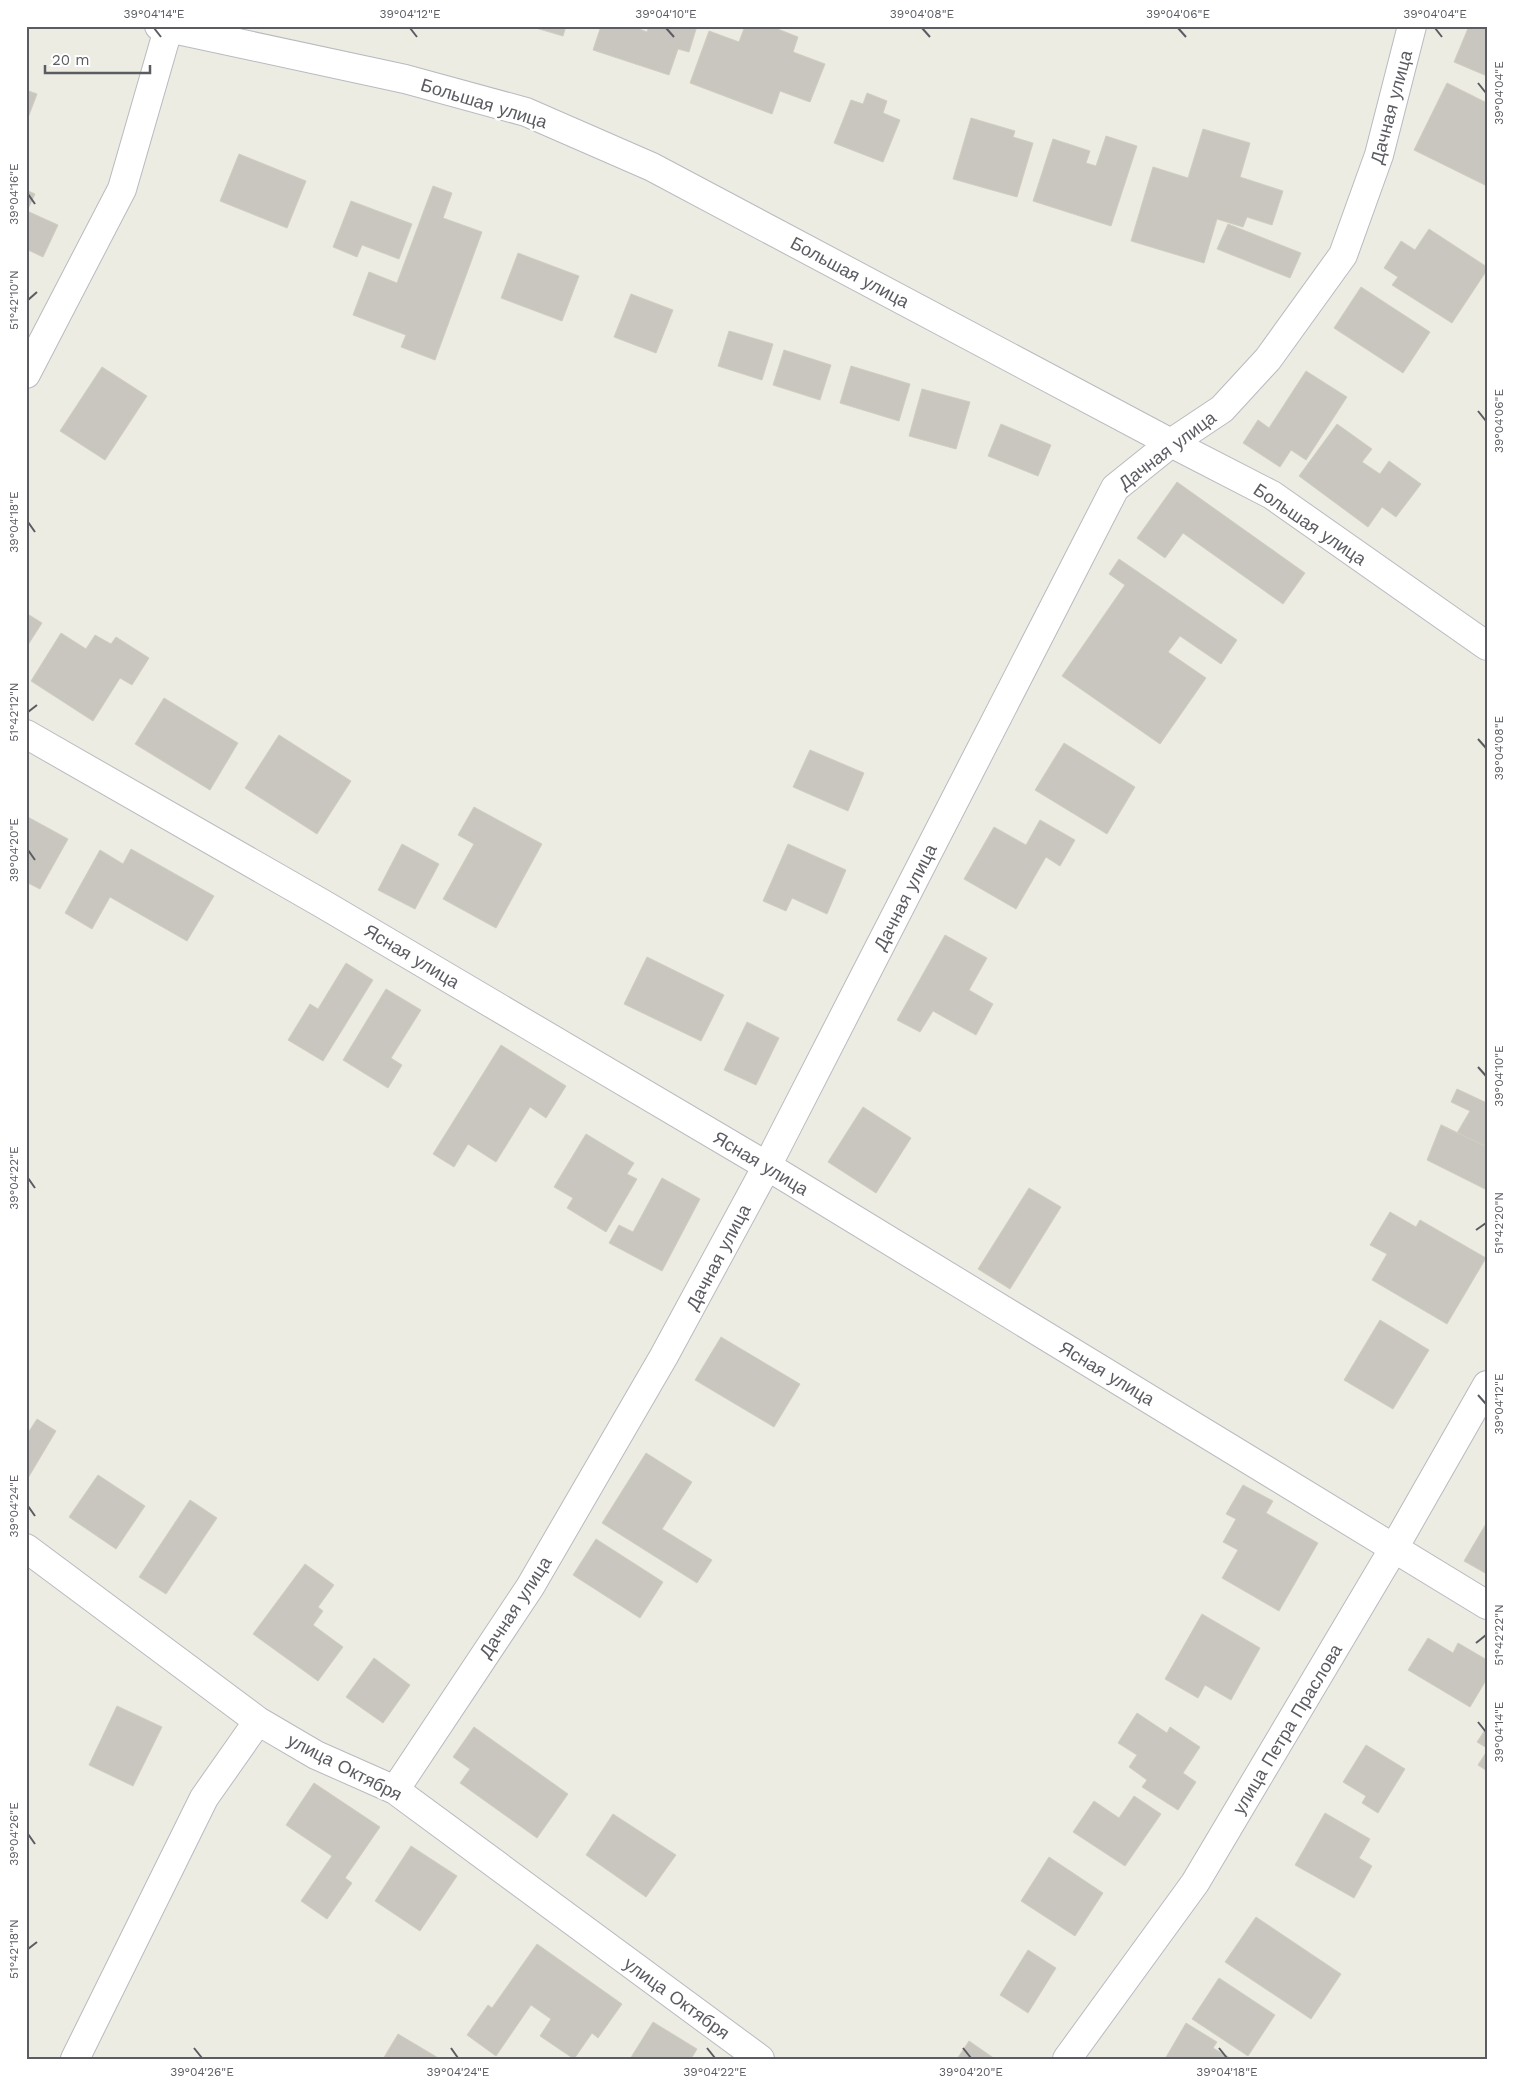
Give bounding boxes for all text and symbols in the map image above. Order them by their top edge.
text: 39°04'14"E [124,7,185,21]
text: 39°04'12"E [379,7,441,21]
text: 39°04'10"E [635,7,697,21]
text: 39°04'08"E [890,7,954,21]
text: 39°04'06"E [1146,7,1210,21]
text: 39°04'04"E [1403,7,1467,21]
scale bar [45,42,150,74]
street label: Дачная улица [1366,47,1416,166]
text: 20 m [52,51,90,69]
text: 39°04'04"E [1492,61,1506,125]
street label: Большая улица [418,74,551,132]
text: 39°04'16"E [7,163,21,225]
street label: Большая улица [787,232,914,313]
text: 51°42'10"N [7,270,21,330]
text: 39°04'06"E [1492,389,1506,453]
street label: Дачная улица [1114,406,1221,493]
street label: Большая улица [1250,479,1371,570]
text: 39°04'18"E [7,491,21,553]
text: 51°42'12"N [7,682,21,742]
text: 39°04'08"E [1492,716,1506,780]
text: 39°04'20"E [7,818,21,882]
street label: Дачная улица [869,839,941,954]
street label: Ясная улица [361,919,464,993]
text: 39°04'10"E [1492,1045,1506,1107]
street label: Ясная улица [710,1126,813,1200]
text: 39°04'22"E [7,1146,21,1210]
text: 51°42'20"N [1492,1192,1506,1254]
street label: Дачная улица [681,1200,755,1313]
street label: Ясная улица [1056,1336,1159,1410]
text: 39°04'12"E [1492,1373,1506,1435]
text: 39°04'24"E [7,1474,21,1537]
street label: Дачная улица [474,1552,556,1662]
text: 51°42'22"N [1492,1604,1506,1666]
street label: улица Петра Праслова [1228,1639,1347,1818]
text: 39°04'14"E [1492,1701,1506,1762]
street label: улица Октября [284,1729,406,1805]
text: 39°04'26"E [7,1802,21,1866]
text: 51°42'18"N [7,1919,21,1979]
street label: улица Октября [620,1953,734,2043]
text: 39°04'26"E [170,2065,234,2079]
text: 39°04'24"E [427,2065,490,2079]
text: 39°04'22"E [683,2065,747,2079]
text: 39°04'20"E [939,2065,1003,2079]
text: 39°04'18"E [1196,2065,1258,2079]

